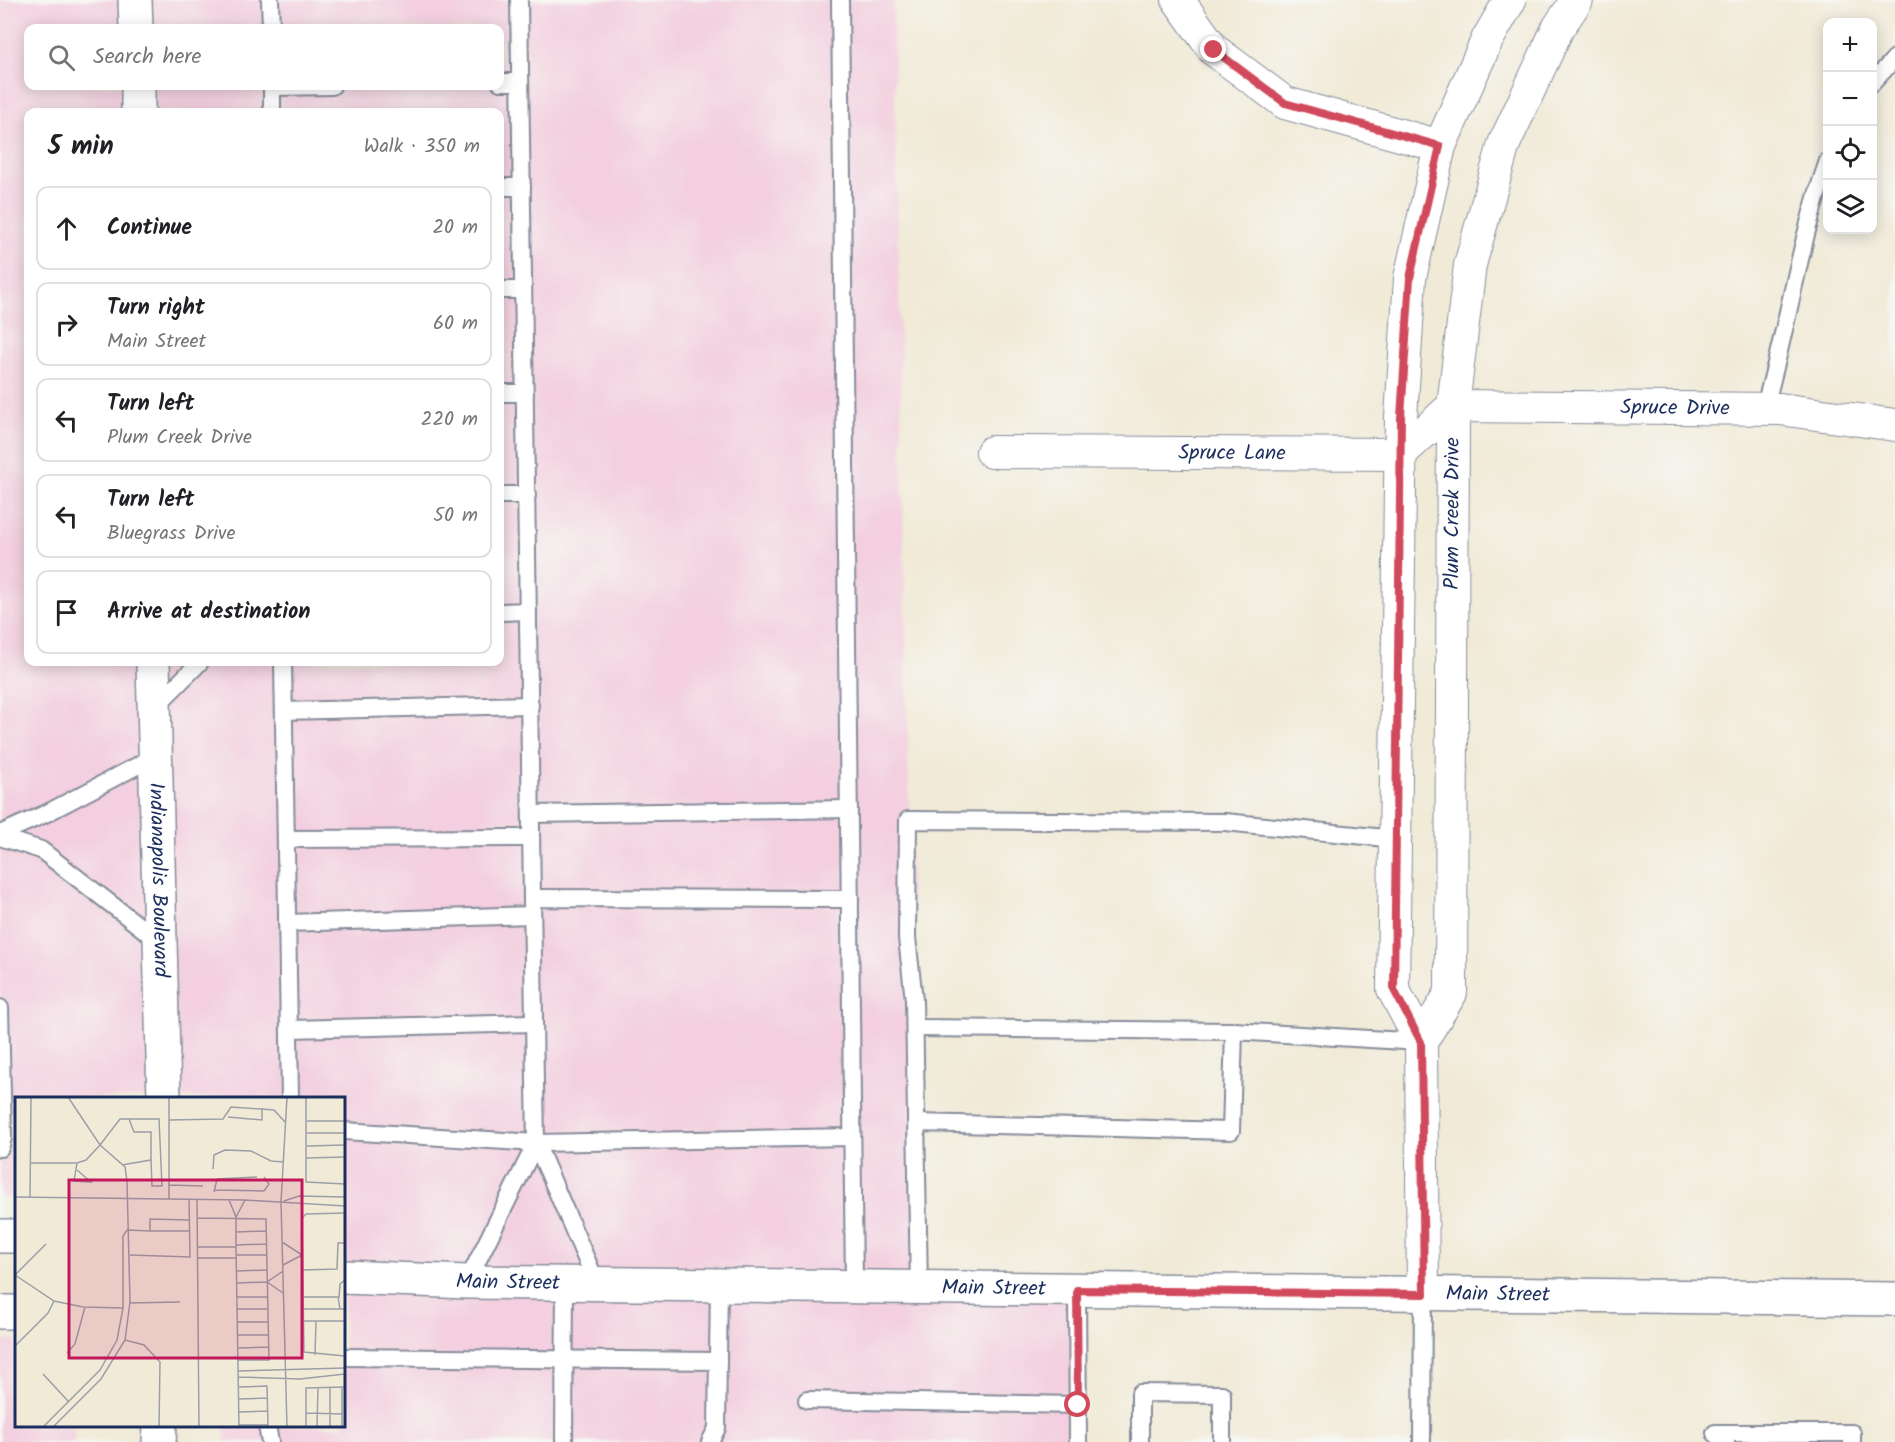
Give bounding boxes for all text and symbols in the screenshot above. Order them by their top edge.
map controls [1823,18,1877,234]
button: + [1823,18,1877,72]
search box [24,24,504,90]
route end [1200,36,1226,62]
text: Search here [93,40,201,75]
icon: search [45,41,78,74]
button: − [1823,72,1877,126]
text: 5 min [48,126,114,168]
button: locate [1823,126,1877,180]
text: Walk · 350 m [364,131,480,163]
button: layers [1823,180,1877,234]
text: Continue [107,211,192,246]
icon: ahead [50,212,83,245]
text: 20 m [432,212,478,244]
text: Turn right [107,291,205,326]
icon: right [50,308,83,341]
text: 60 m [433,308,478,340]
text: Main Street [107,326,206,358]
text: Turn left [107,387,194,422]
street label: Spruce Drive [1620,391,1730,425]
icon: left [50,404,83,437]
text: 220 m [421,404,478,436]
text: Plum Creek Drive [107,422,252,454]
street label: Spruce Lane [1178,436,1286,470]
street label: Plum Creek Drive [1436,437,1469,590]
text: Turn left [107,483,194,518]
icon: left [50,500,83,533]
text: 50 m [433,500,478,532]
text: Bluegrass Drive [107,518,236,550]
text: Arrive at destination [107,595,310,630]
icon: arrive [50,596,83,629]
street label: Indianapolis Boulevard [140,782,177,978]
inset map [15,1097,345,1427]
street label: Main Street [455,1265,561,1300]
street label: Main Street [941,1271,1047,1305]
street label: Main Street [1445,1277,1551,1311]
route start [1064,1391,1090,1417]

